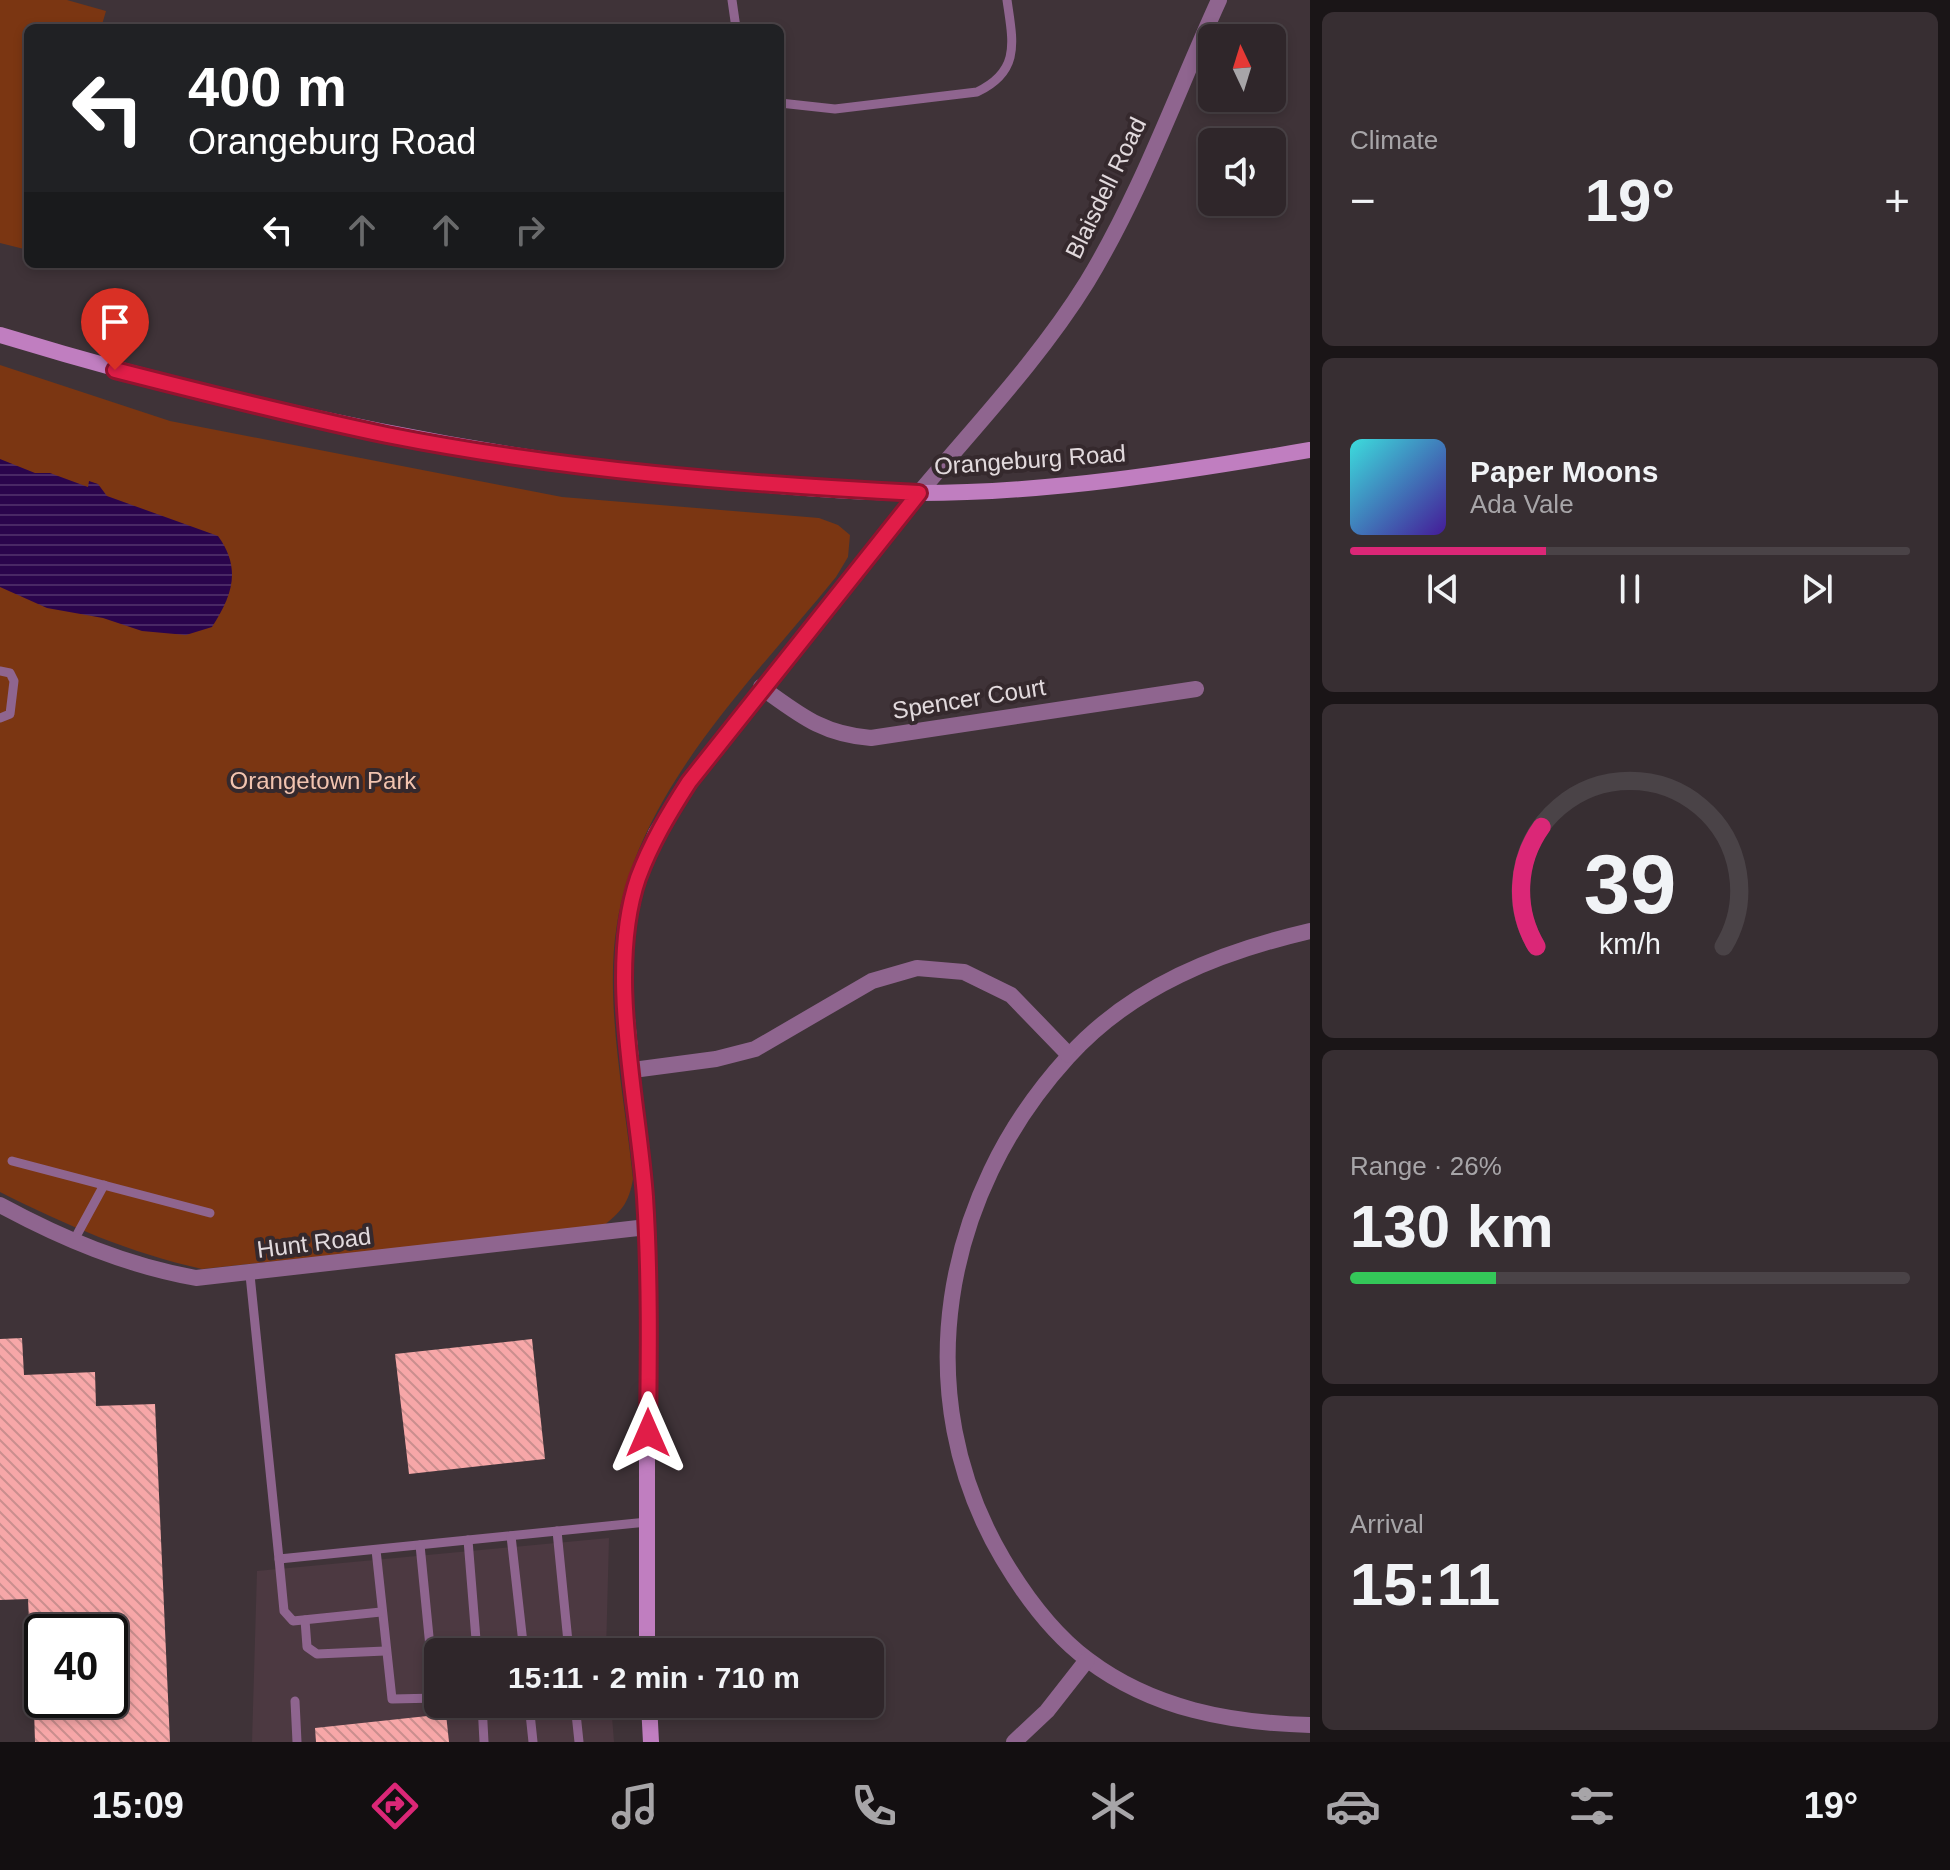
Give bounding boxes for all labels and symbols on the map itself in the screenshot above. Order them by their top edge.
north arrow [1198,24,1286,112]
street label: Blaisdell Road [1060,113,1151,263]
pin [81,288,149,370]
street label: Orangeburg Road [933,439,1127,480]
street label: Spencer Court [890,673,1048,724]
park label: Orangetown Park [230,767,417,794]
street label: Hunt Road [255,1222,373,1263]
position arrow [606,1391,690,1475]
speed limit sign: 40 [24,1614,128,1718]

